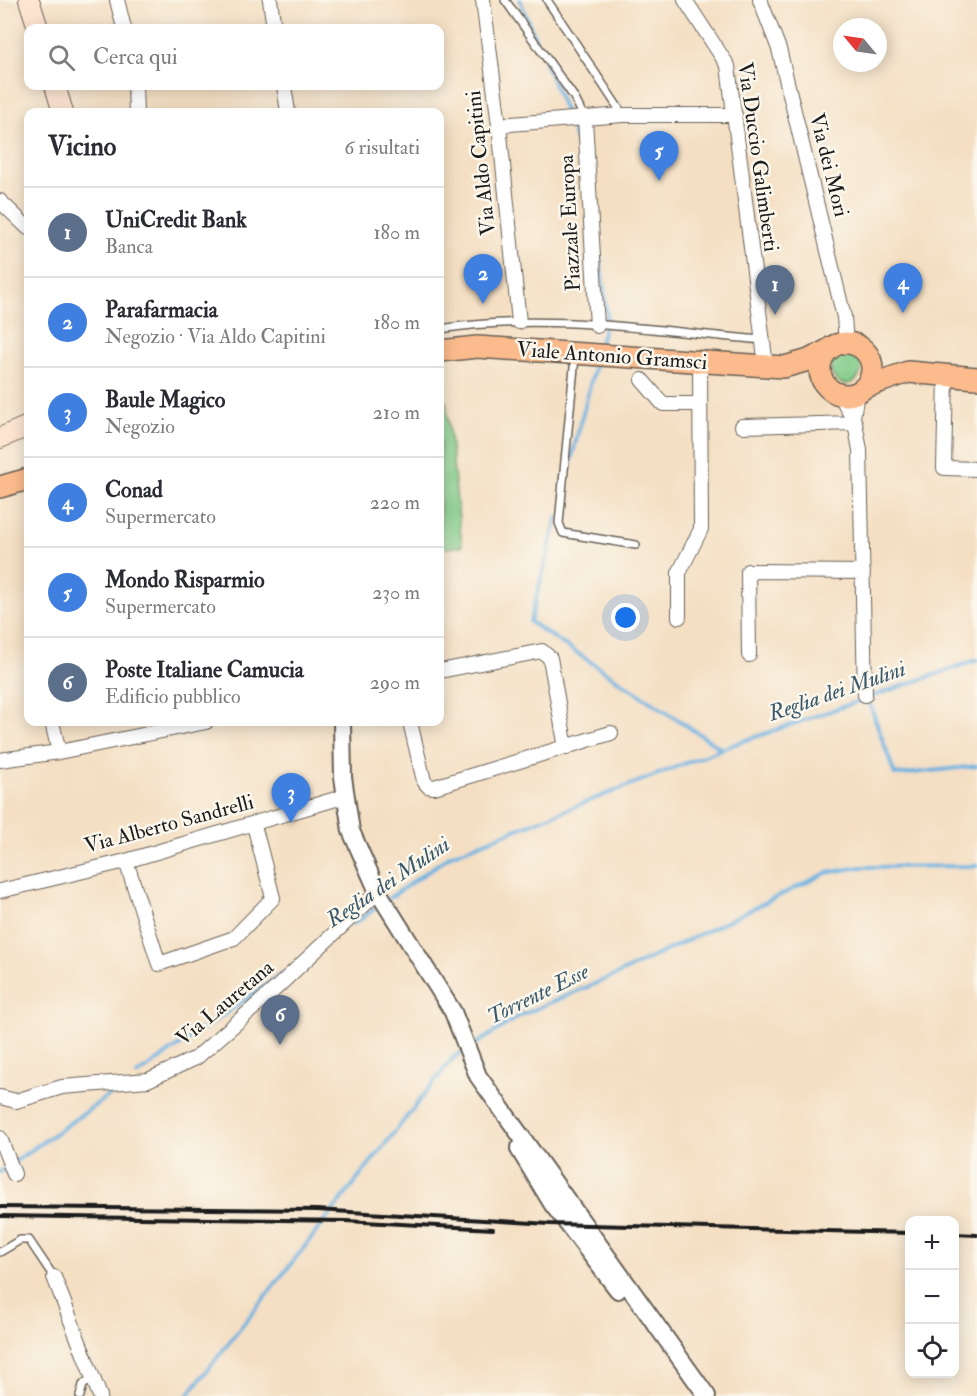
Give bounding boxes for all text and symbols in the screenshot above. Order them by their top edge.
north arrow [833,18,887,72]
search box [24,24,444,90]
icon: search [45,41,78,74]
text: Cerca qui [93,43,178,71]
street label: Via Duccio Galimberti [731,61,785,254]
street label: Via Aldo Capitini [460,89,502,237]
street label: Via dei Mori [803,110,855,220]
text: Vicino [48,131,116,163]
pin: 5 [640,132,678,181]
text: 6 risultati [344,135,420,160]
street label: Piazzale Europa [553,154,587,292]
text: UniCredit Bank [105,206,247,234]
text: 1 [64,220,71,245]
text: 180 m [373,220,420,245]
text: Banca [105,234,153,259]
pin: 2 [464,254,502,304]
pin: 4 [884,264,922,313]
pin: 1 [756,266,794,315]
text: Parafarmacia [105,296,218,324]
text: 2 [62,310,73,335]
text: 180 m [373,310,420,335]
text: Negozio · Via Aldo Capitini [105,324,326,349]
street label: Viale Antonio Gramsci [516,336,709,376]
text: Baule Magico [105,386,225,414]
text: 3 [64,400,71,425]
text: 210 m [373,400,420,425]
text: Negozio [105,414,175,439]
text: Conad [105,476,163,504]
text: 4 [62,490,73,515]
text: 220 m [370,490,420,515]
text: Supermercato [105,504,216,529]
text: Mondo Risparmio [105,566,265,594]
text: 5 [63,580,72,605]
text: 230 m [372,580,420,605]
text: Supermercato [105,594,216,619]
your location [611,603,640,632]
water label: Reglia dei Mulini [764,654,909,728]
text: Poste Italiane Camucia [105,656,304,684]
text: 6 [62,670,73,695]
text: 290 m [370,670,420,695]
text: Edificio pubblico [105,684,241,709]
pin: 3 [272,774,310,823]
street label: Via Alberto Sandrelli [81,788,257,860]
water label: Reglia dei Mulini [320,830,455,934]
street label: Via Lauretana [171,954,280,1052]
water label: Torrente Esse [483,957,594,1031]
pin: 6 [260,996,300,1045]
map controls [905,1216,959,1378]
button: + [905,1216,959,1270]
button: − [905,1270,959,1324]
button: locate [905,1324,959,1378]

